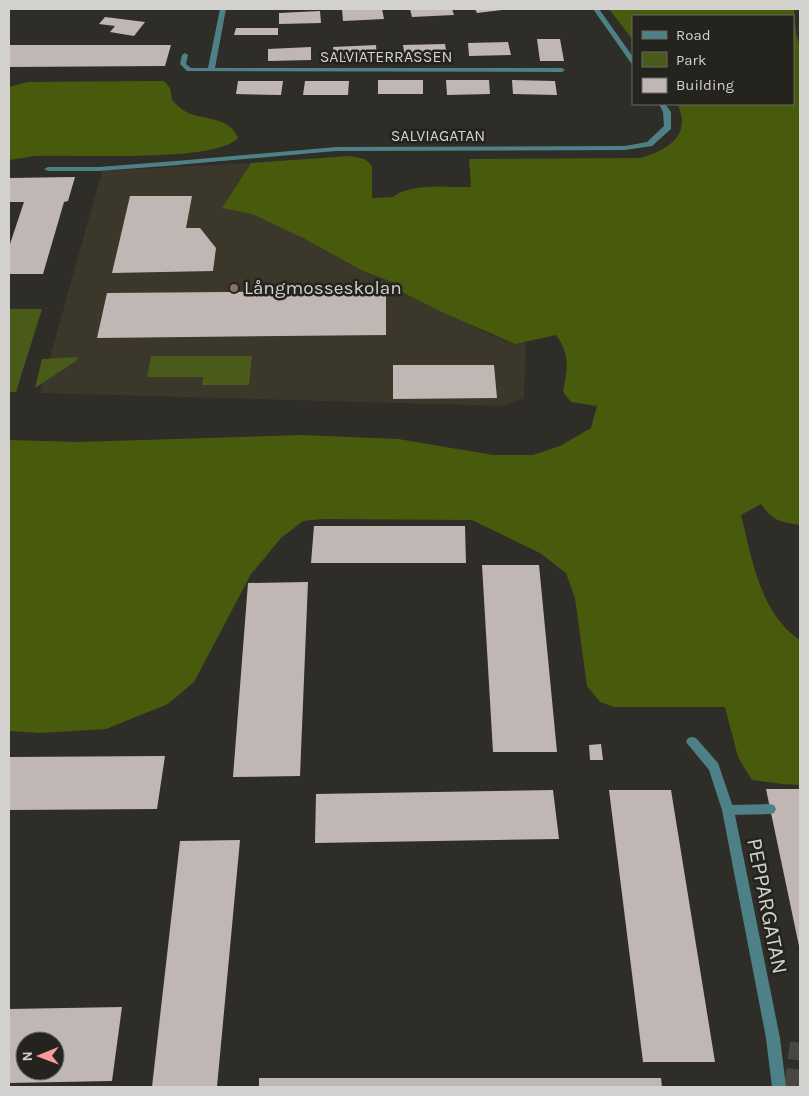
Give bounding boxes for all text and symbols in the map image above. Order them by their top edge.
legend [632,15,794,105]
text: Road [676,26,711,44]
street label: SALVIATERRASSEN [320,47,452,66]
text: Park [676,51,706,69]
text: Building [676,76,734,94]
street label: SALVIAGATAN [391,126,485,145]
place label: Långmosseskolan [244,277,402,299]
marker: Långmosseskolan [228,282,240,294]
street label: PEPPARGATAN [741,836,793,976]
north arrow [15,1031,65,1081]
text: N [19,1051,36,1061]

